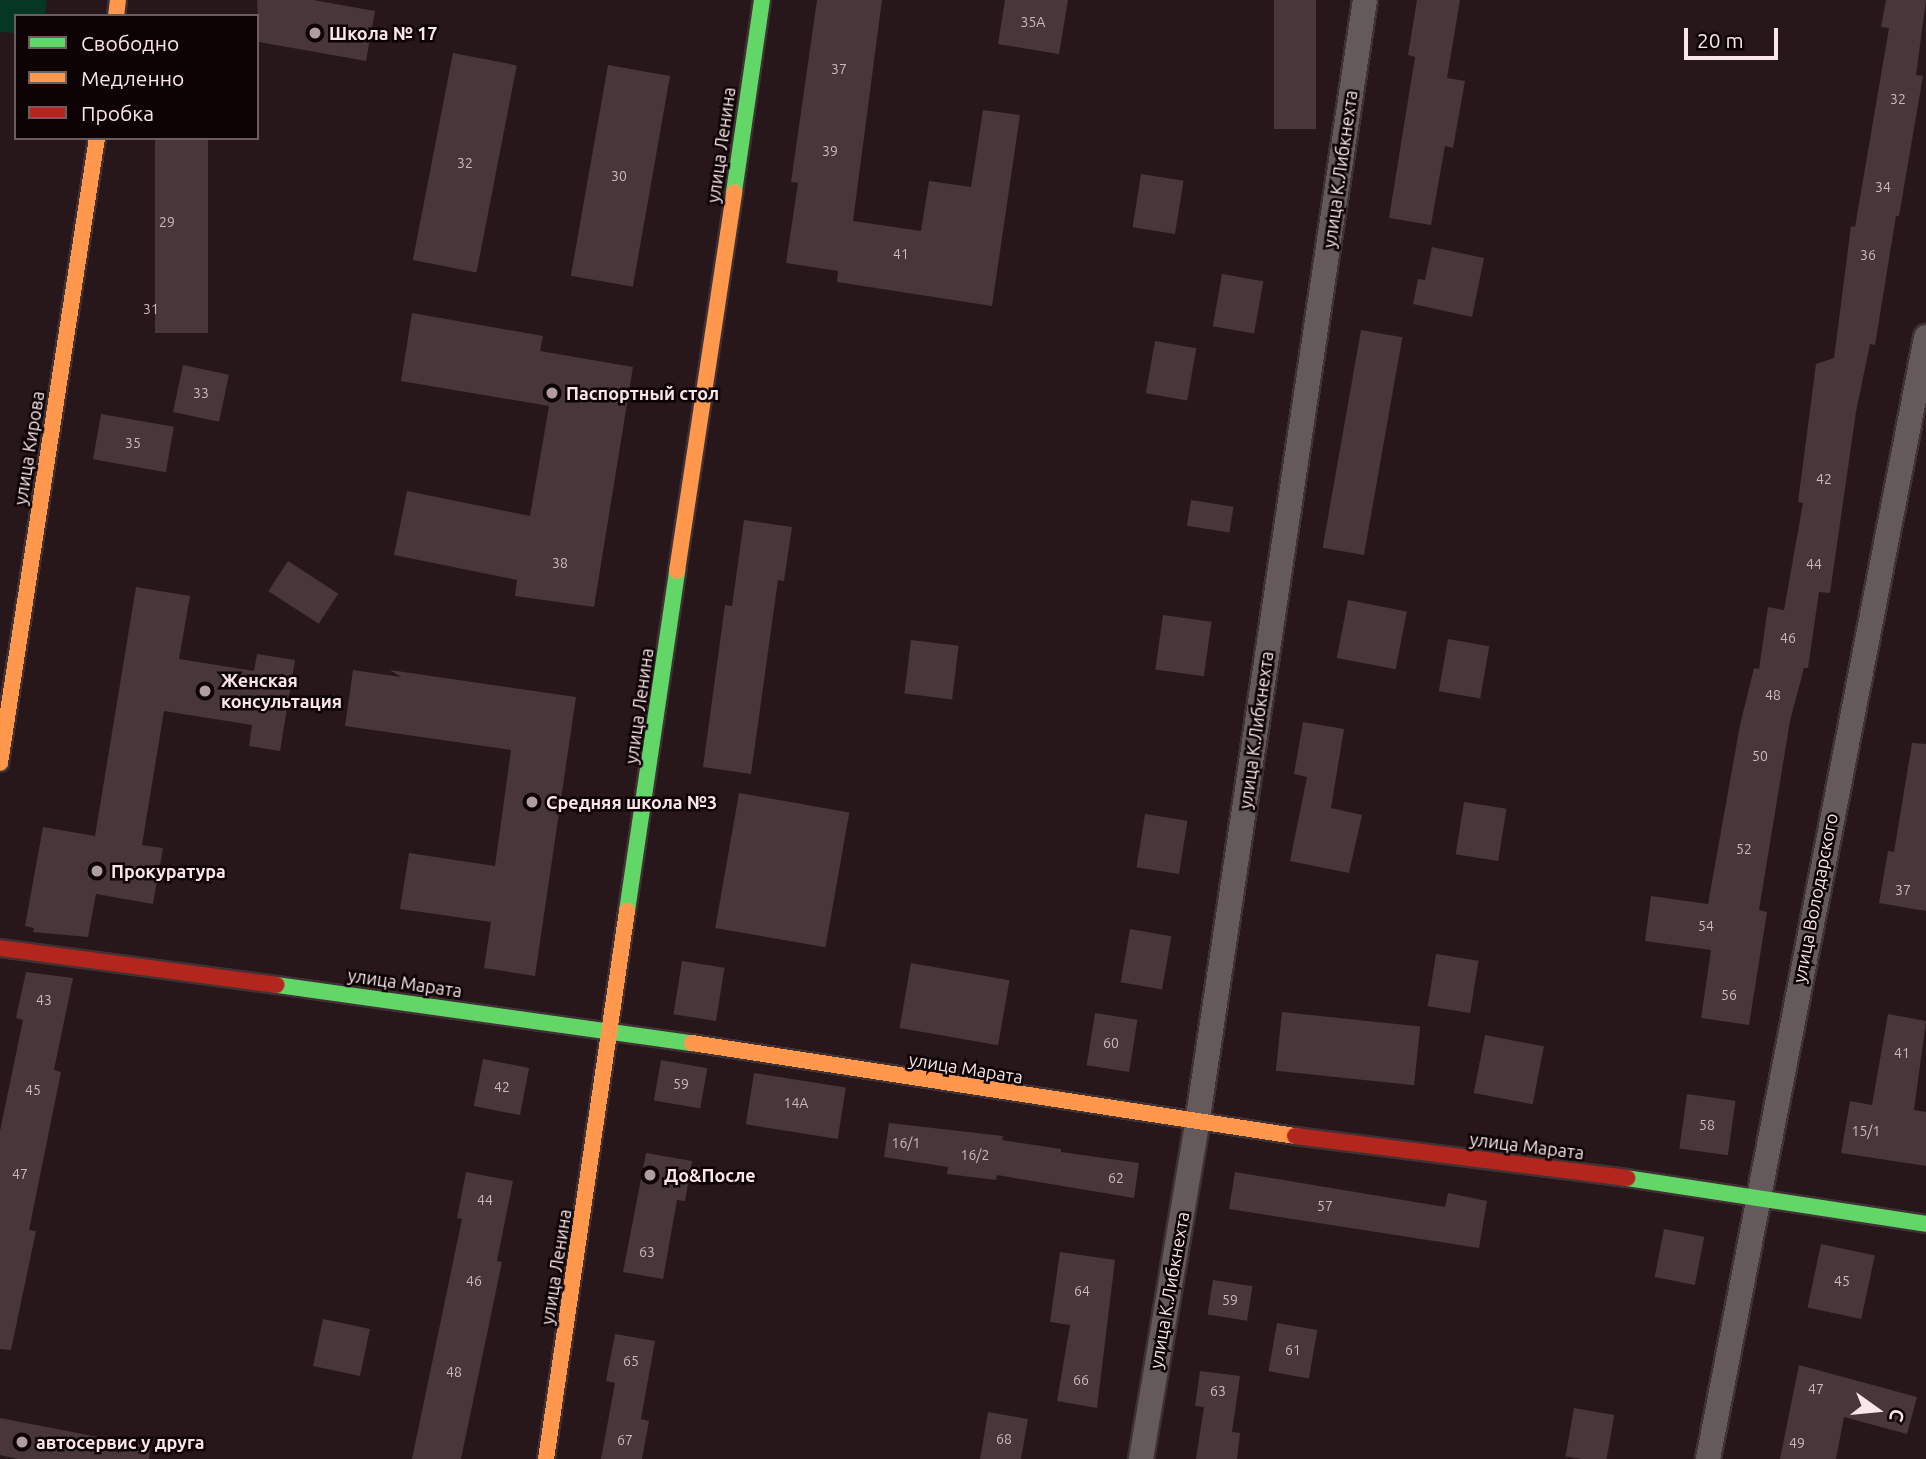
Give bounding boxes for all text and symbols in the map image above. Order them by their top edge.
legend [14,14,259,140]
house number: 35А [1021,14,1045,30]
scale bar [1688,14,1783,58]
place label: Школа № 17 [329,22,437,44]
marker: Школа № 17 [307,25,323,41]
text: 20 m [1697,28,1744,52]
text: Свободно [81,31,179,55]
house number: 37 [831,61,847,77]
text: Медленно [81,66,184,90]
street label: улица Ленина [702,86,740,204]
street label: улица К.Либкнехта [1318,89,1362,249]
house number: 32 [1890,91,1906,107]
text: Пробка [81,101,154,125]
house number: 39 [822,143,838,159]
house number: 32 [457,155,473,171]
house number: 30 [611,168,627,184]
house number: 34 [1875,179,1891,195]
house number: 29 [159,214,175,230]
house number: 41 [893,246,909,262]
house number: 36 [1860,247,1876,263]
house number: 31 [143,301,159,317]
place label: Паспортный стол [566,382,719,404]
house number: 33 [193,385,209,401]
marker: Паспортный стол [544,385,560,401]
street label: улица Кирова [9,389,49,507]
house number: 35 [125,435,141,451]
house number: 42 [1816,471,1832,487]
house number: 38 [552,555,568,571]
house number: 44 [1806,556,1822,572]
house number: 46 [1780,630,1796,646]
street label: улица Ленина [620,647,658,765]
street label: улица К.Либкнехта [1234,650,1278,810]
place label: Женская консультация [221,670,342,712]
marker: Женская консультация [195,681,215,701]
house number: 48 [1765,687,1781,703]
house number: 50 [1752,748,1768,764]
place label: Средняя школа №3 [546,791,717,813]
marker: Средняя школа №3 [524,794,540,810]
street label: улица Володарского [1788,811,1842,985]
house number: 52 [1736,841,1752,857]
place label: Прокуратура [111,860,226,882]
marker: Прокуратура [89,863,105,879]
house number: 37 [1895,882,1911,898]
house number: 54 [1698,918,1714,934]
street label: улица Марата [346,964,464,1002]
house number: 56 [1721,987,1737,1003]
house number: 43 [36,992,52,1008]
house number: 60 [1103,1035,1119,1051]
house number: 41 [1894,1045,1910,1061]
street label: улица Марата [907,1048,1025,1088]
house number: 59 [673,1076,689,1092]
house number: 42 [494,1079,510,1095]
house number: 45 [25,1082,41,1098]
house number: 14А [784,1095,808,1111]
house number: 58 [1699,1117,1715,1133]
house number: 15/1 [1852,1123,1880,1139]
street label: улица Марата [1468,1128,1586,1164]
house number: 16/1 [892,1135,920,1151]
house number: 16/2 [961,1147,989,1163]
place label: До&После [664,1164,756,1186]
house number: 47 [12,1166,28,1182]
marker: До&После [642,1167,658,1183]
house number: 62 [1108,1170,1124,1186]
house number: 44 [477,1192,493,1208]
house number: 57 [1317,1198,1333,1214]
street label: улица Ленина [536,1208,576,1326]
street label: улица К.Либкнехта [1145,1210,1193,1370]
house number: 63 [639,1244,655,1260]
house number: 46 [466,1273,482,1289]
house number: 45 [1834,1273,1850,1289]
house number: 64 [1074,1283,1090,1299]
house number: 59 [1222,1292,1238,1308]
house number: 61 [1285,1342,1301,1358]
house number: 65 [623,1353,639,1369]
house number: 48 [446,1364,462,1380]
house number: 66 [1073,1372,1089,1388]
north arrow [1842,1375,1912,1445]
house number: 47 [1808,1381,1824,1397]
house number: 63 [1210,1383,1226,1399]
text: С [1885,1407,1909,1424]
place label: автосервис у друга [36,1431,205,1453]
house number: 68 [996,1431,1012,1447]
house number: 67 [617,1432,633,1448]
marker: автосервис у друга [14,1434,30,1450]
house number: 49 [1789,1435,1805,1451]

